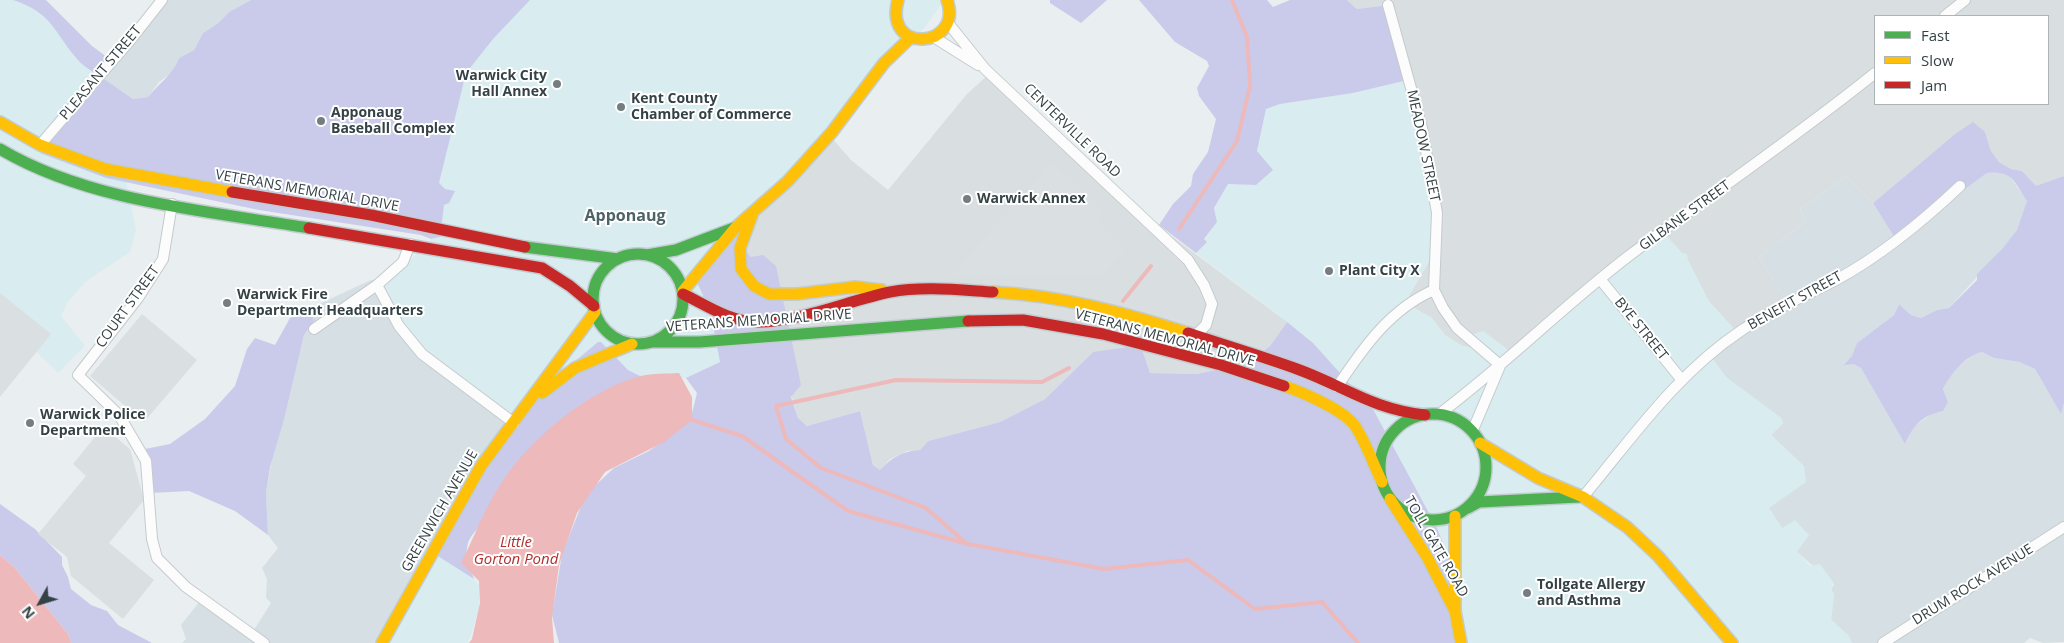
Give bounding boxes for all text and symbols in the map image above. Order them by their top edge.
legend [1874,15,2049,105]
street label: PLEASANT STREET [57,22,145,124]
text: Fast [1921,25,1950,45]
text: Slow [1921,50,1954,70]
place label: Warwick City Hall Annex [456,68,547,100]
text: Jam [1921,75,1947,95]
marker: Warwick City Hall Annex [551,78,563,90]
street label: CENTERVILLE ROAD [1020,80,1124,182]
street label: MEADOW STREET [1403,88,1443,204]
place label: Kent County Chamber of Commerce [631,91,791,124]
marker: Kent County Chamber of Commerce [615,101,627,113]
place label: Apponaug Baseball Complex [331,105,454,138]
marker: Apponaug Baseball Complex [315,115,327,127]
street label: VETERANS MEMORIAL DRIVE [214,167,400,215]
street label: GILBANE STREET [1636,177,1734,255]
place label: Warwick Annex [977,191,1086,207]
marker: Warwick Annex [961,193,973,205]
district label: Apponaug [585,206,665,226]
street label: COURT STREET [93,263,163,351]
place label: Plant City X [1339,263,1420,279]
marker: Plant City X [1323,265,1335,277]
street label: BENEFIT STREET [1745,268,1845,334]
place label: Warwick Fire Department Headquarters [237,287,423,320]
street label: BYE STREET [1611,294,1671,364]
marker: Warwick Fire Department Headquarters [221,297,233,309]
street label: VETERANS MEMORIAL DRIVE [666,306,852,336]
street label: VETERANS MEMORIAL DRIVE [1073,306,1257,370]
place label: Warwick Police Department [40,407,146,440]
marker: Warwick Police Department [24,417,36,429]
street label: GREENWICH AVENUE [398,447,482,575]
street label: TOLL GATE ROAD [1400,494,1472,600]
water label: Little Gorton Pond [474,534,558,569]
street label: DRUM ROCK AVENUE [1909,541,2037,629]
place label: Tollgate Allergy and Asthma [1537,577,1645,610]
north arrow [15,578,65,628]
marker: Tollgate Allergy and Asthma [1521,587,1533,599]
text: N [17,602,39,623]

